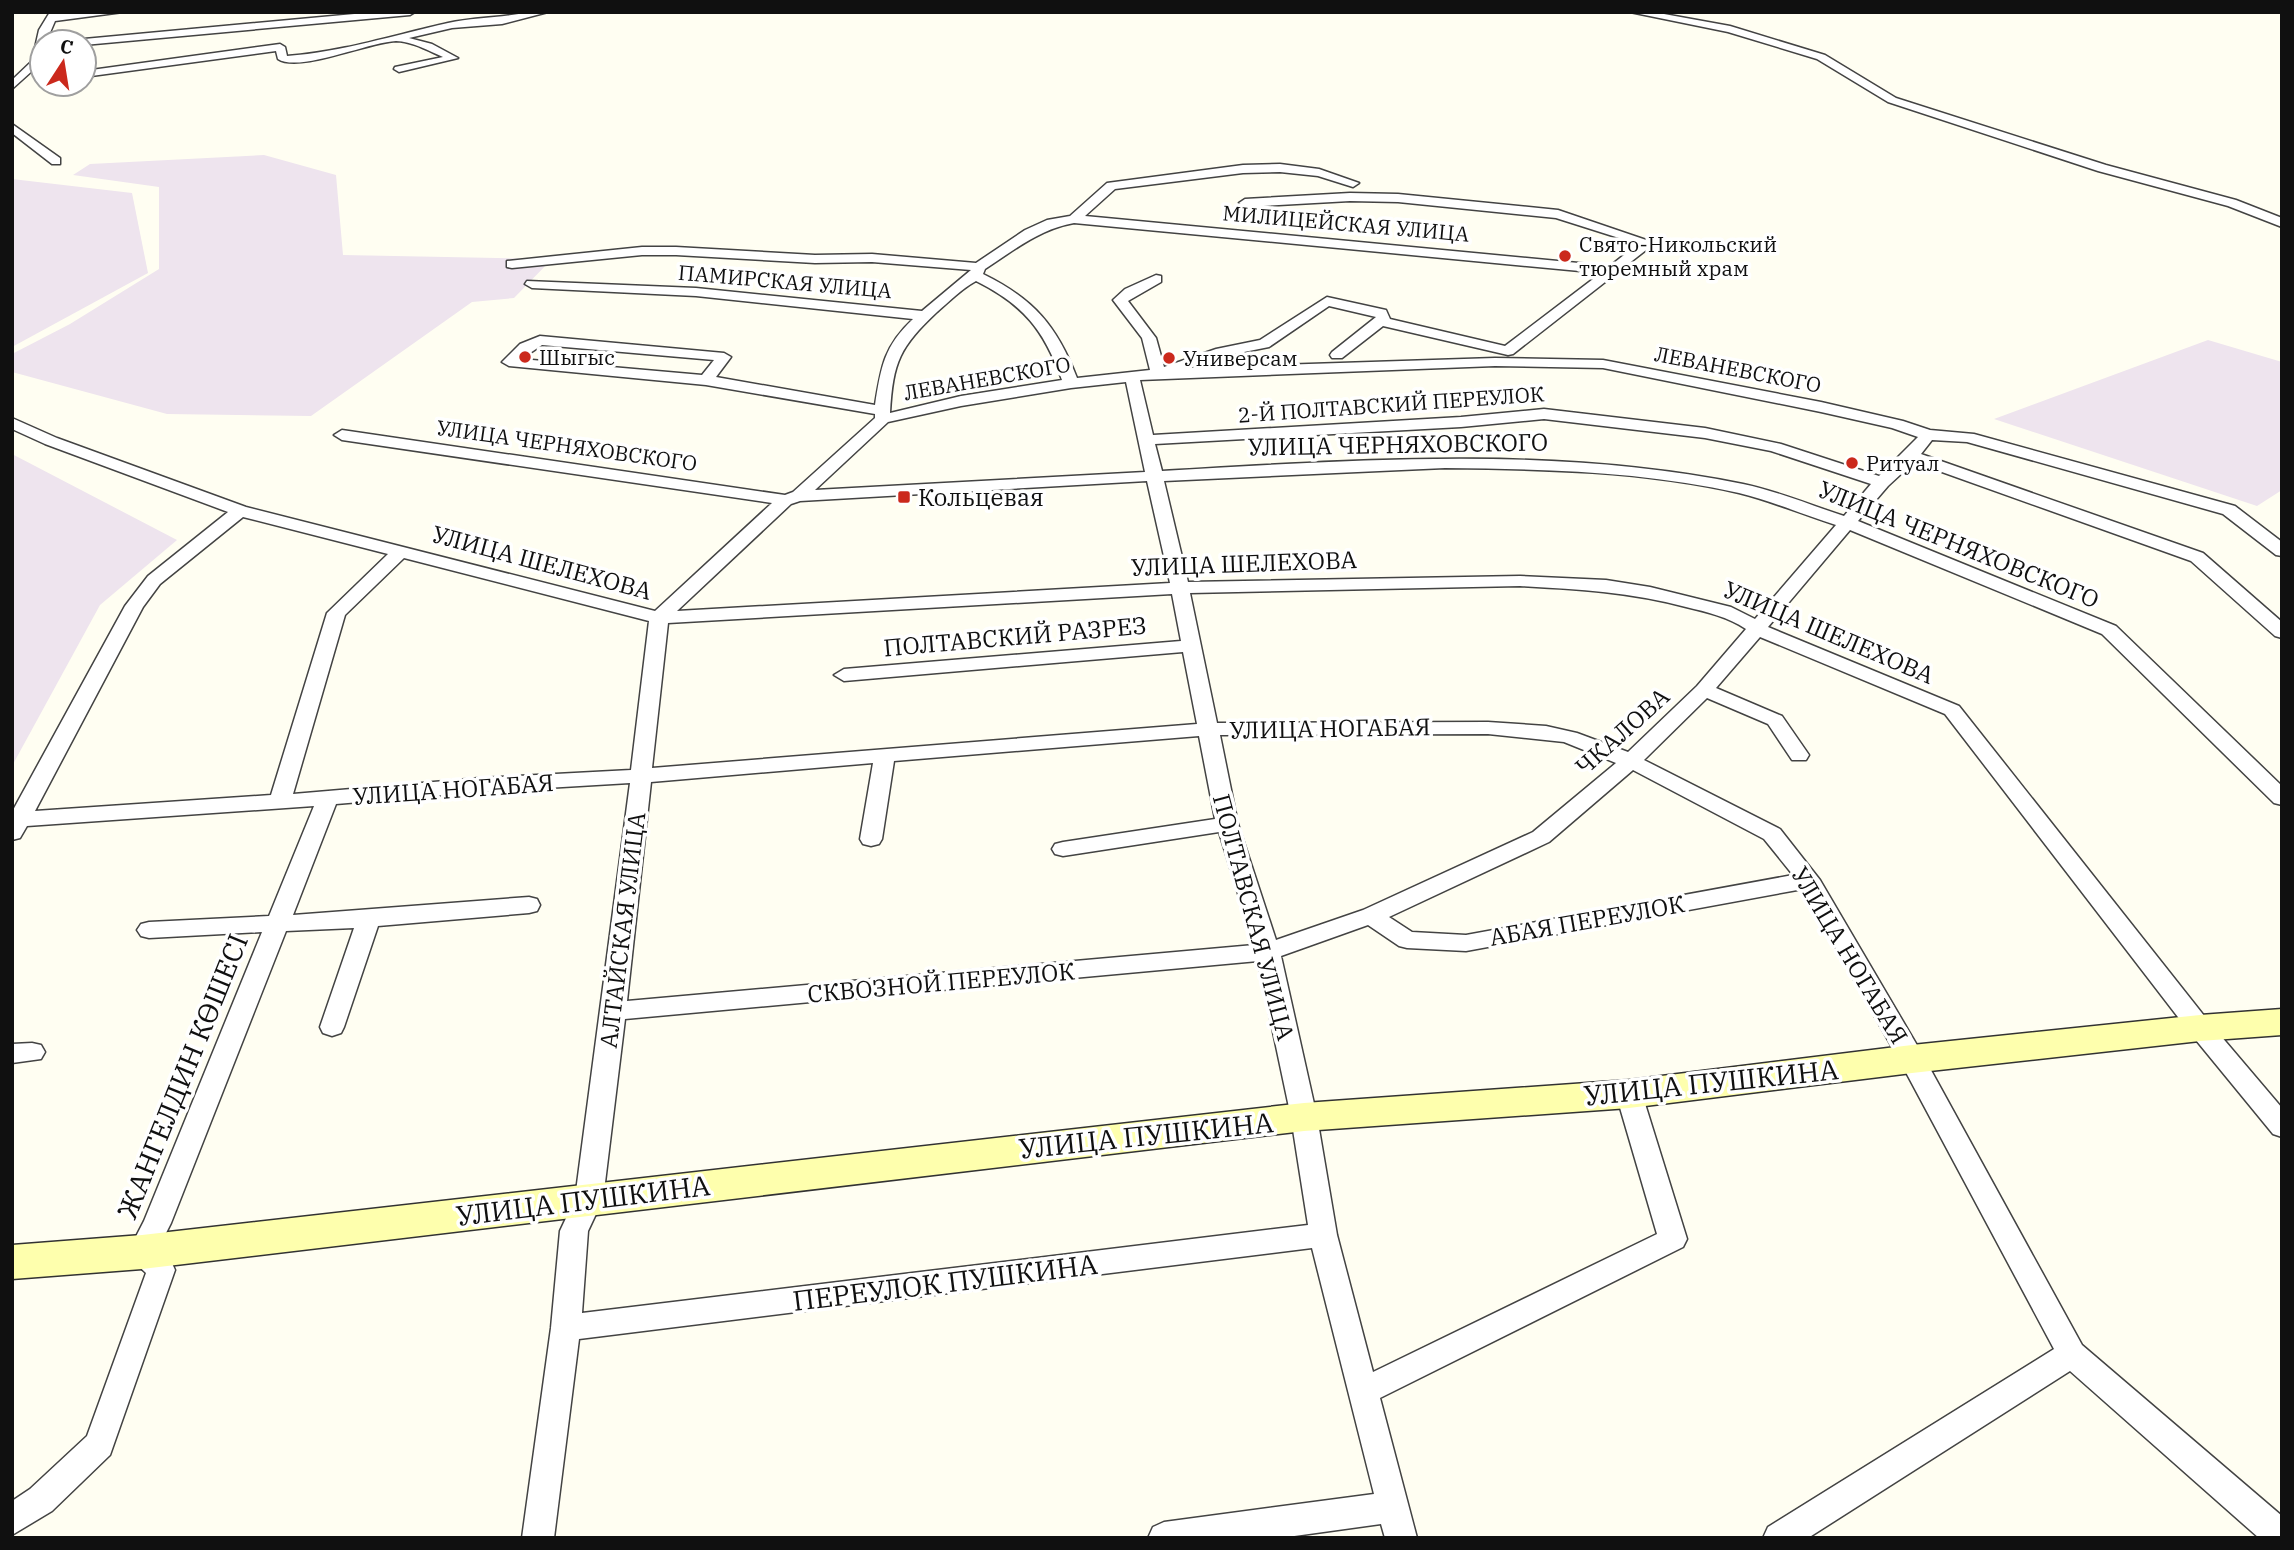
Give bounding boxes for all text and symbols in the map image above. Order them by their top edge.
north arrow [28,28,98,98]
text: С [58,33,75,59]
street label: МИЛИЦЕЙСКАЯ УЛИЦА [1222,198,1471,248]
place label: Свято-Никольский тюремный храм [1579,230,1777,282]
marker: Свято-Никольский тюремный храм [1557,248,1573,264]
street label: ПАМИРСКАЯ УЛИЦА [677,258,894,304]
street label: ЛЕВАНЕВСКОГО [1652,339,1824,399]
place label: Шыгыс [539,343,615,371]
place label: Универсам [1183,344,1298,372]
marker: Шыгыс [517,349,533,365]
street label: ЛЕВАНЕВСКОГО [901,350,1073,406]
marker: Универсам [1161,350,1177,366]
street label: 2-Й ПОЛТАВСКИЙ ПЕРЕУЛОК [1237,379,1546,429]
street label: УЛИЦА ЧЕРНЯХОВСКОГО [435,413,699,477]
street label: УЛИЦА ЧЕРНЯХОВСКОГО [1248,425,1548,463]
place label: Ритуал [1866,449,1939,477]
marker: Ритуал [1844,455,1860,471]
street label: УЛИЦА ЧЕРНЯХОВСКОГО [1814,473,2104,615]
place label: Кольцевая [918,481,1044,513]
marker: Кольцевая [896,489,912,505]
street label: УЛИЦА ШЕЛЕХОВА [429,517,656,607]
street label: УЛИЦА ШЕЛЕХОВА [1130,543,1358,583]
street label: УЛИЦА ШЕЛЕХОВА [1719,573,1940,691]
street label: ПОЛТАВСКИЙ РАЗРЕЗ [882,609,1148,663]
street label: ЧКАЛОВА [1568,680,1676,782]
street label: УЛИЦА НОГАБАЯ [1229,710,1431,746]
street label: УЛИЦА НОГАБАЯ [351,766,555,812]
street label: ПОЛТАВСКАЯ УЛИЦА [1206,790,1302,1044]
street label: АЛТАЙСКАЯ УЛИЦА [592,810,652,1050]
street label: УЛИЦА НОГАБАЯ [1784,860,1916,1050]
street label: АБАЯ ПЕРЕУЛОК [1487,887,1687,953]
street label: ЖАНГЕЛДИН КӨШЕСІ [108,928,256,1224]
street label: СКВОЗНОЙ ПЕРЕУЛОК [806,954,1077,1010]
street label: УЛИЦА ПУШКИНА [1582,1050,1840,1114]
street label: УЛИЦА ПУШКИНА [1017,1103,1275,1167]
street label: УЛИЦА ПУШКИНА [454,1166,712,1234]
street label: ПЕРЕУЛОК ПУШКИНА [790,1245,1100,1319]

